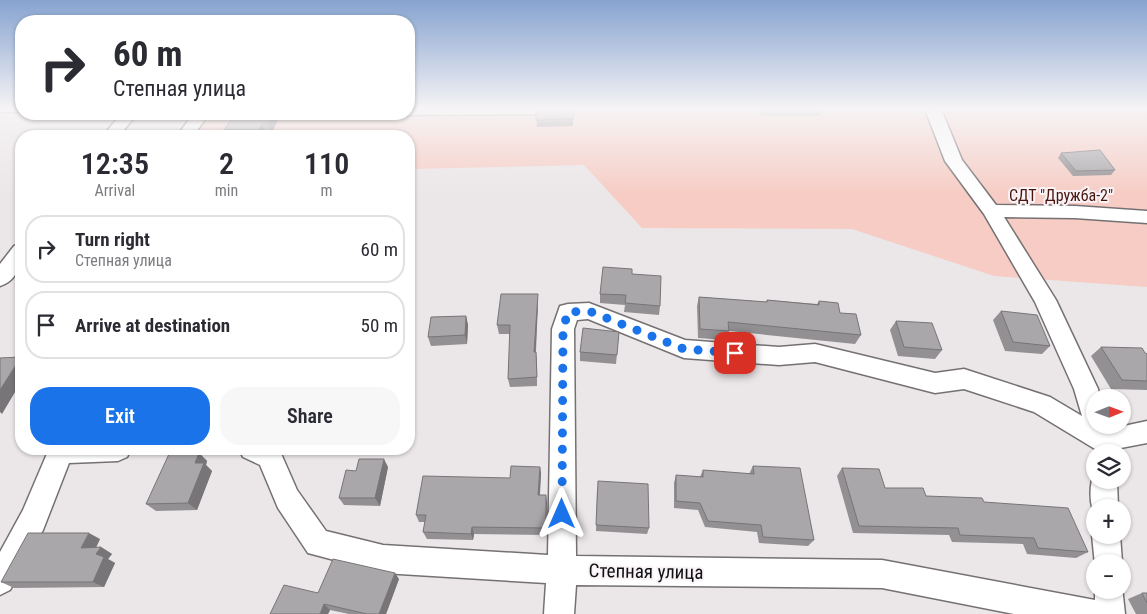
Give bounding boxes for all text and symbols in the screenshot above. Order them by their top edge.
text: 60 m [113,34,182,75]
icon: right [30,35,95,100]
text: Степная улица [113,76,246,101]
text: 12:35 [81,146,149,181]
text: 2 [219,146,234,181]
text: 110 [304,146,349,181]
text: Arrival [95,181,135,200]
text: min [215,181,238,200]
text: m [321,181,333,200]
park label: СДТ "Дружба-2" [1009,186,1113,205]
text: Turn right [75,228,150,251]
icon: right [32,235,60,263]
text: 60 m [361,238,398,261]
text: Степная улица [75,251,172,270]
icon: arrive [32,311,60,339]
text: Arrive at destination [75,314,230,337]
text: 50 m [361,314,398,337]
pin [714,332,756,374]
icon: arrive [721,339,749,367]
button: Exit [30,387,210,445]
button: Share [220,387,400,445]
north arrow [1086,389,1131,434]
map controls [1086,389,1131,599]
button: layers [1086,444,1131,489]
position arrow [535,487,587,539]
button: + [1086,499,1131,544]
button: − [1086,554,1131,599]
street label: Степная улица [588,559,704,584]

